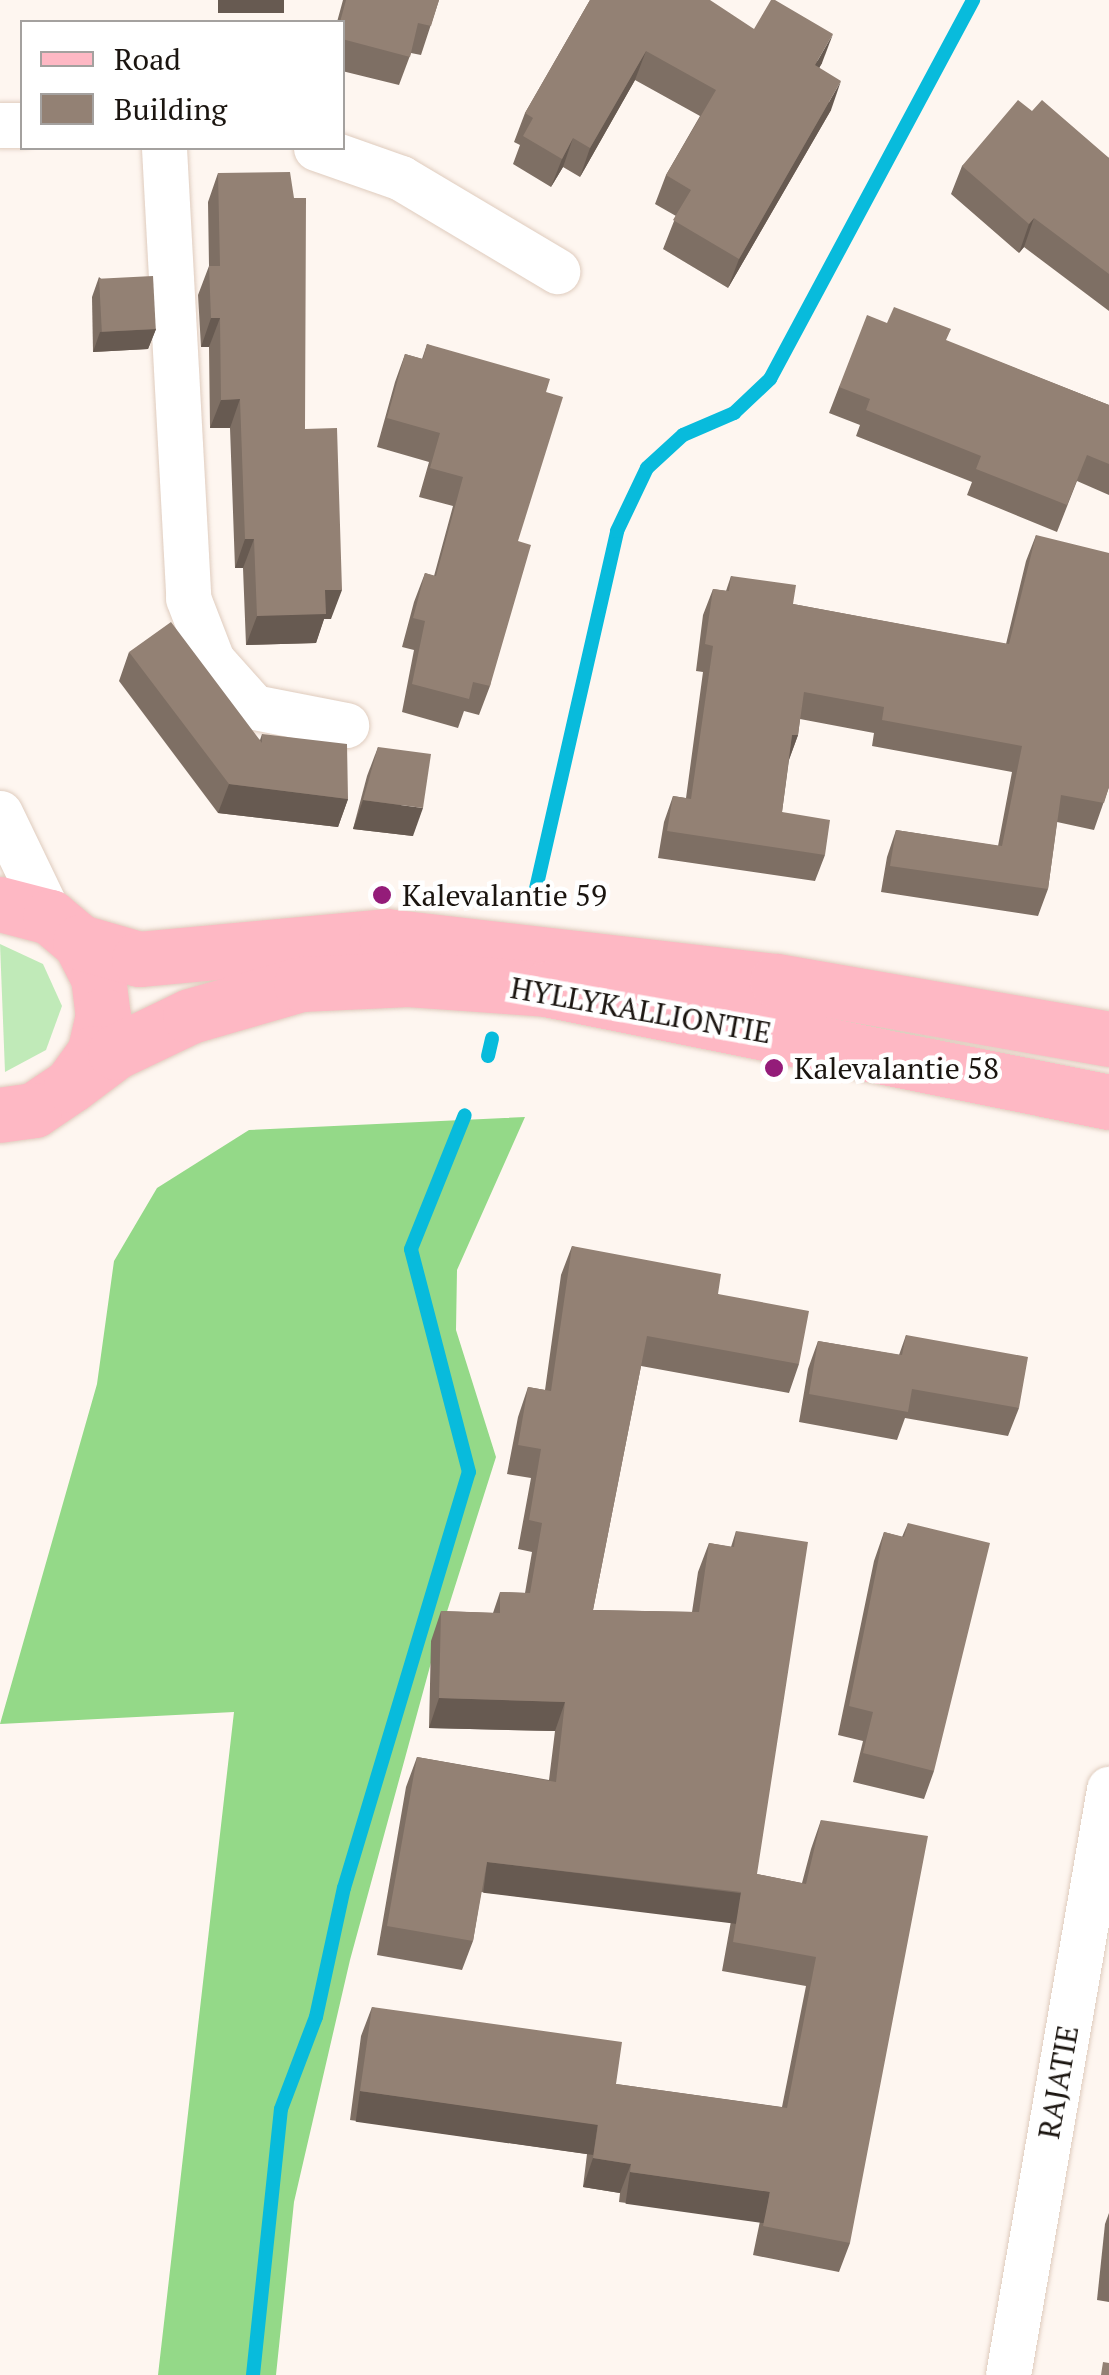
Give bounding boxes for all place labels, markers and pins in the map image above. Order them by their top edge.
place label: Kalevalantie 59 [402,877,607,913]
marker: Kalevalantie 59 [371,884,393,906]
place label: Kalevalantie 58 [794,1050,999,1086]
marker: Kalevalantie 58 [763,1057,785,1079]

